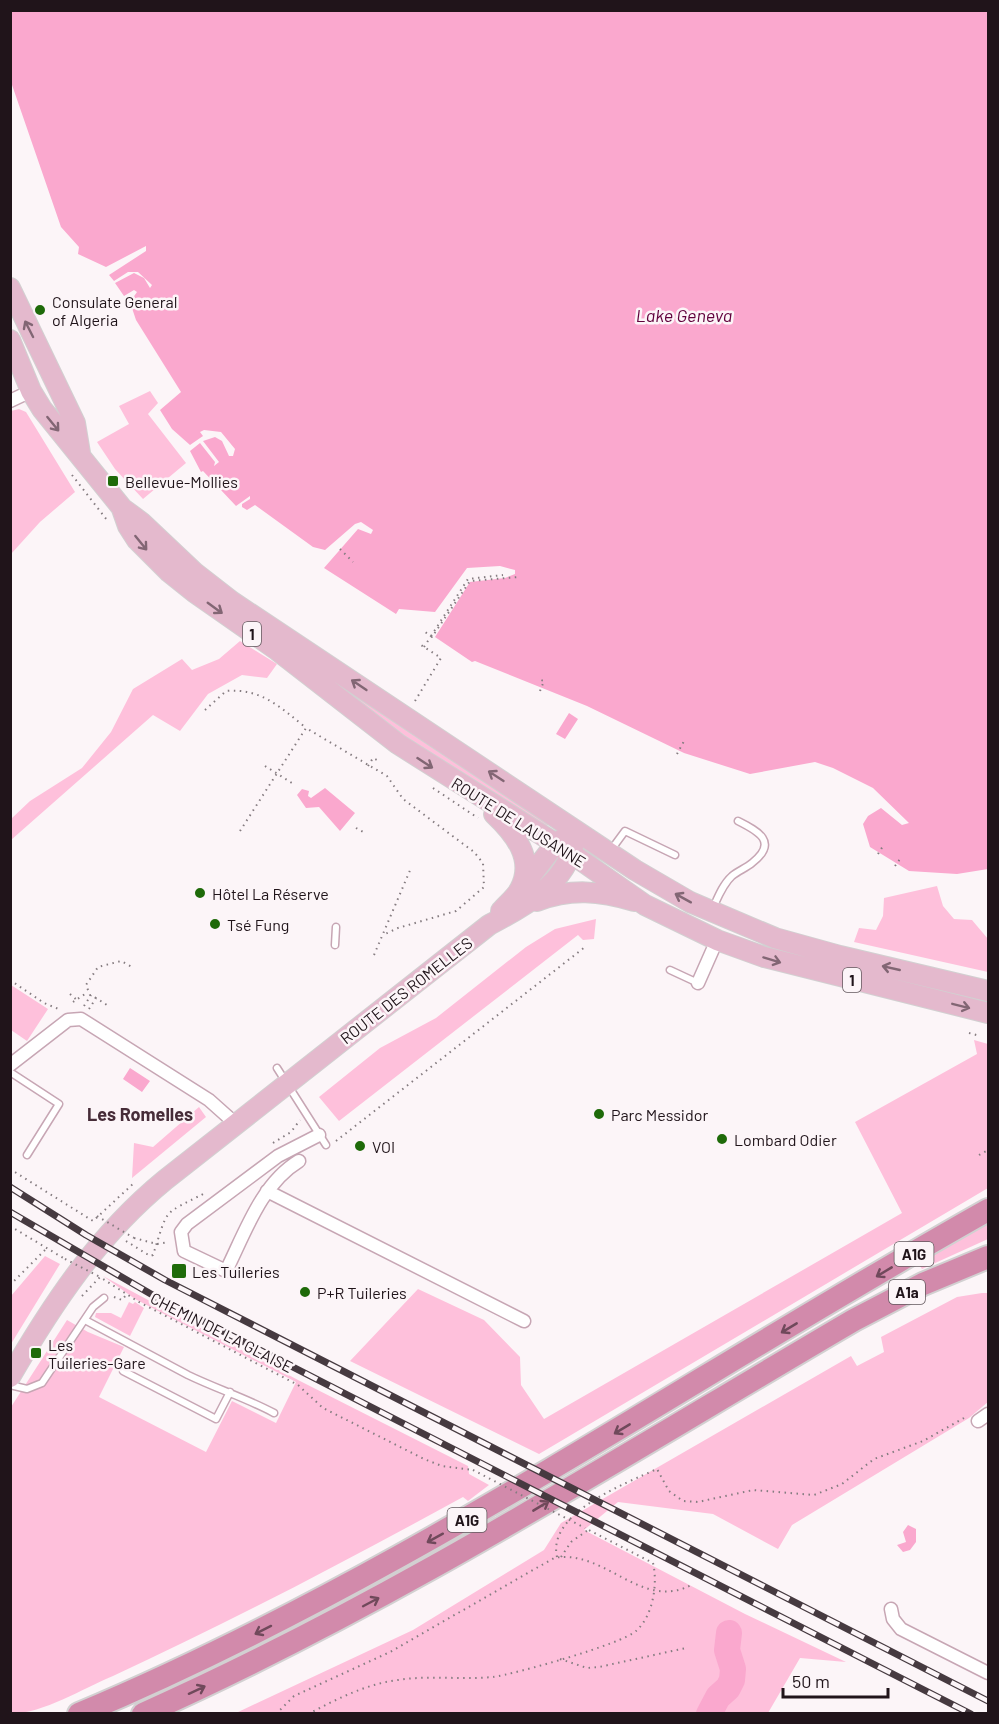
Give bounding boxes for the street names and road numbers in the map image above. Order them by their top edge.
road number: 1 [243,622,261,646]
street label: ROUTE DE LAUSANNE [448,773,590,871]
street label: ROUTE DES ROMELLES [336,933,476,1047]
road number: 1 [843,968,861,992]
road number: A1G [894,1242,934,1266]
road number: A1a [889,1280,925,1304]
street label: CHEMIN DE LA GLAISE [148,1288,296,1376]
road number: A1G [448,1508,486,1532]

